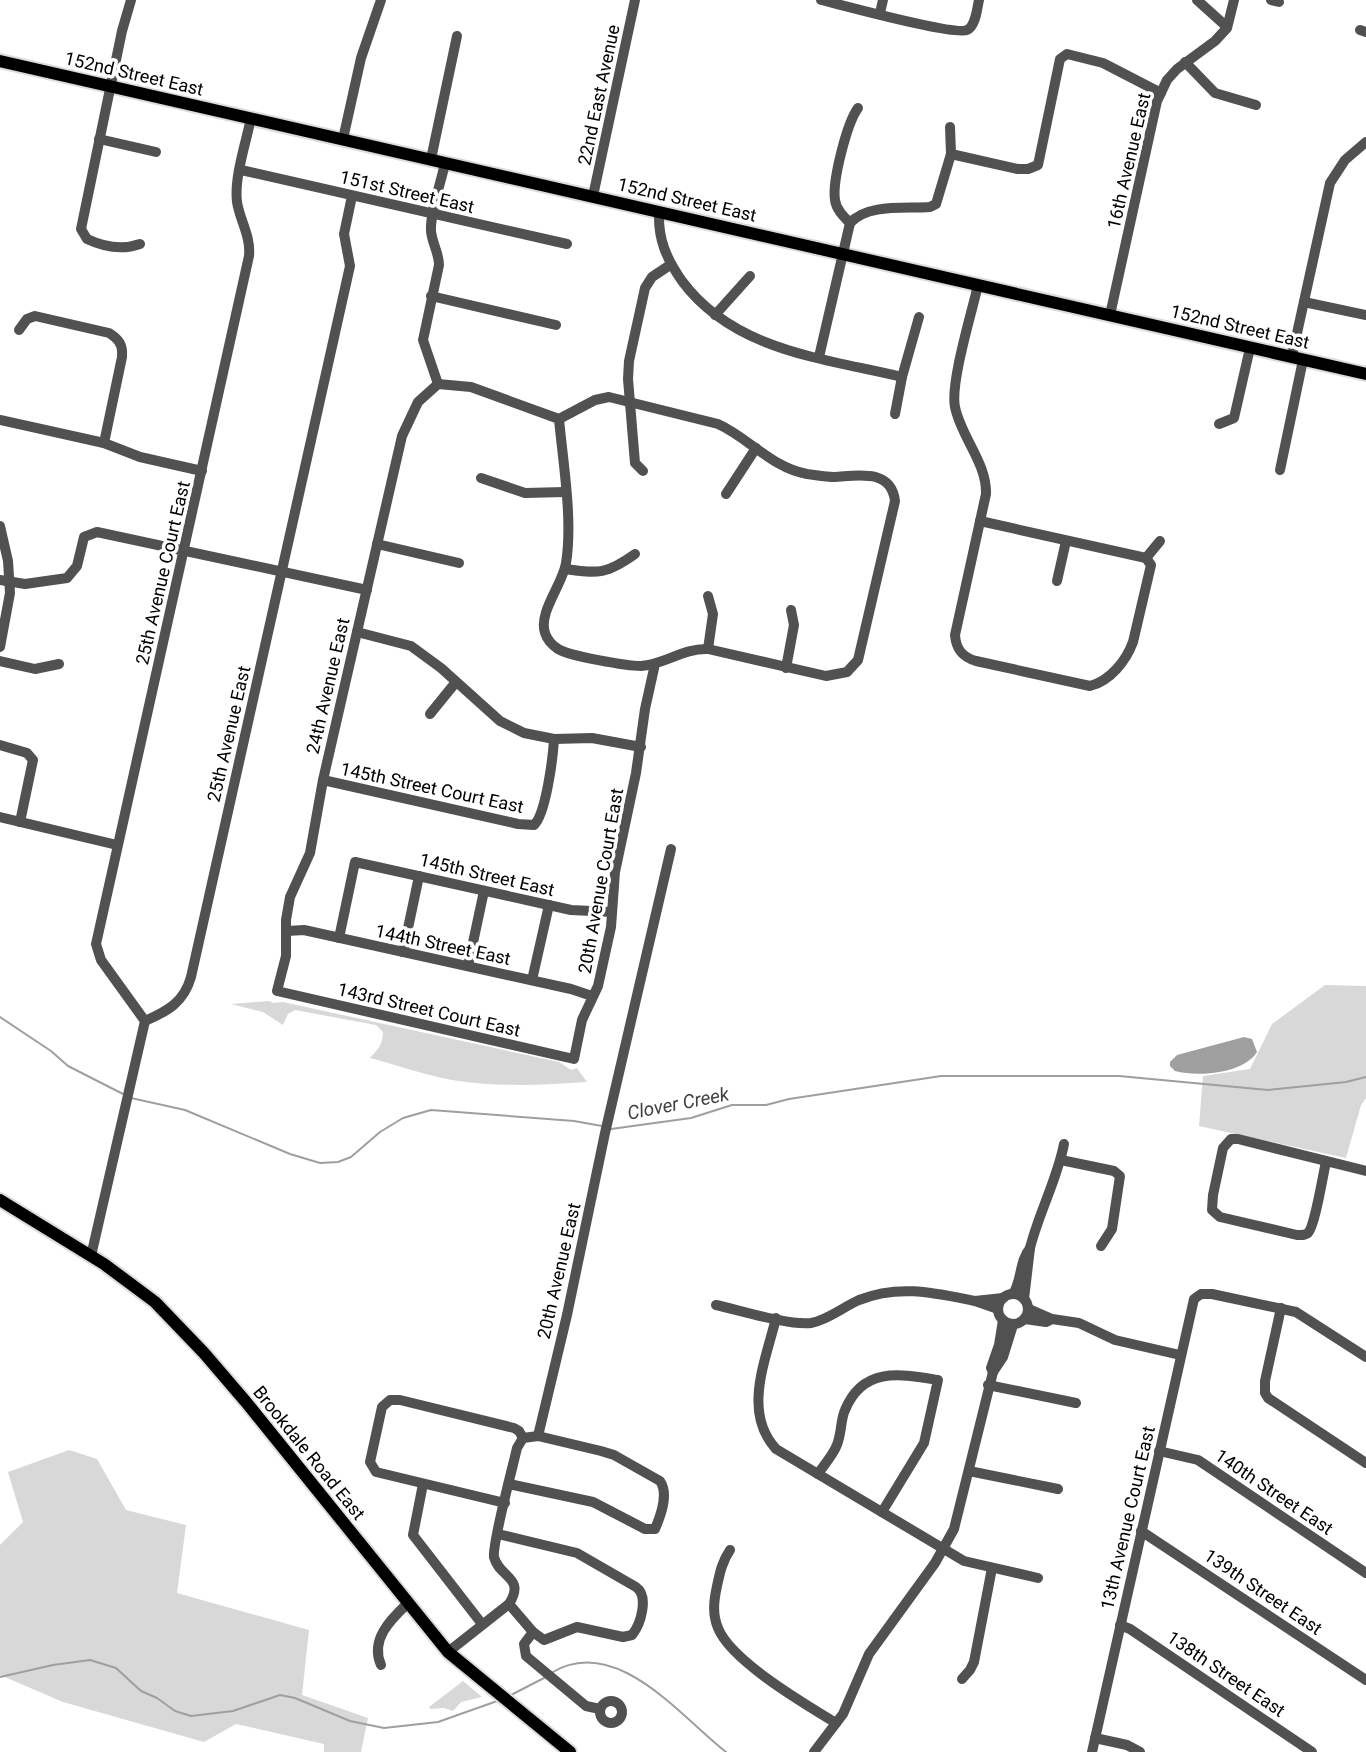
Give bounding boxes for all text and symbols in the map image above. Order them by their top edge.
street label: 22nd East Avenue [573,23,624,167]
street label: 152nd Street East [63,47,206,100]
street label: 16th Avenue East [1103,91,1154,231]
street label: 151st Street East [338,166,476,217]
street label: 152nd Street East [616,173,759,226]
street label: 152nd Street East [1169,300,1312,353]
street label: 25th Avenue Court East [131,479,194,667]
street label: 24th Avenue East [302,616,353,756]
street label: 25th Avenue East [203,664,254,804]
street label: 145th Street Court East [339,758,526,817]
street label: 20th Avenue Court East [574,786,627,975]
street label: 145th Street East [418,849,557,900]
street label: 144th Street East [374,920,513,969]
street label: 143rd Street Court East [336,978,523,1041]
water label: Clover Creek [625,1082,732,1125]
street label: 20th Avenue East [533,1201,584,1341]
street label: Brookdale Road East [249,1382,370,1524]
street label: 13th Avenue Court East [1096,1424,1159,1612]
street label: 140th Street East [1211,1444,1337,1539]
street label: 139th Street East [1200,1544,1326,1639]
street label: 138th Street East [1163,1626,1289,1721]

